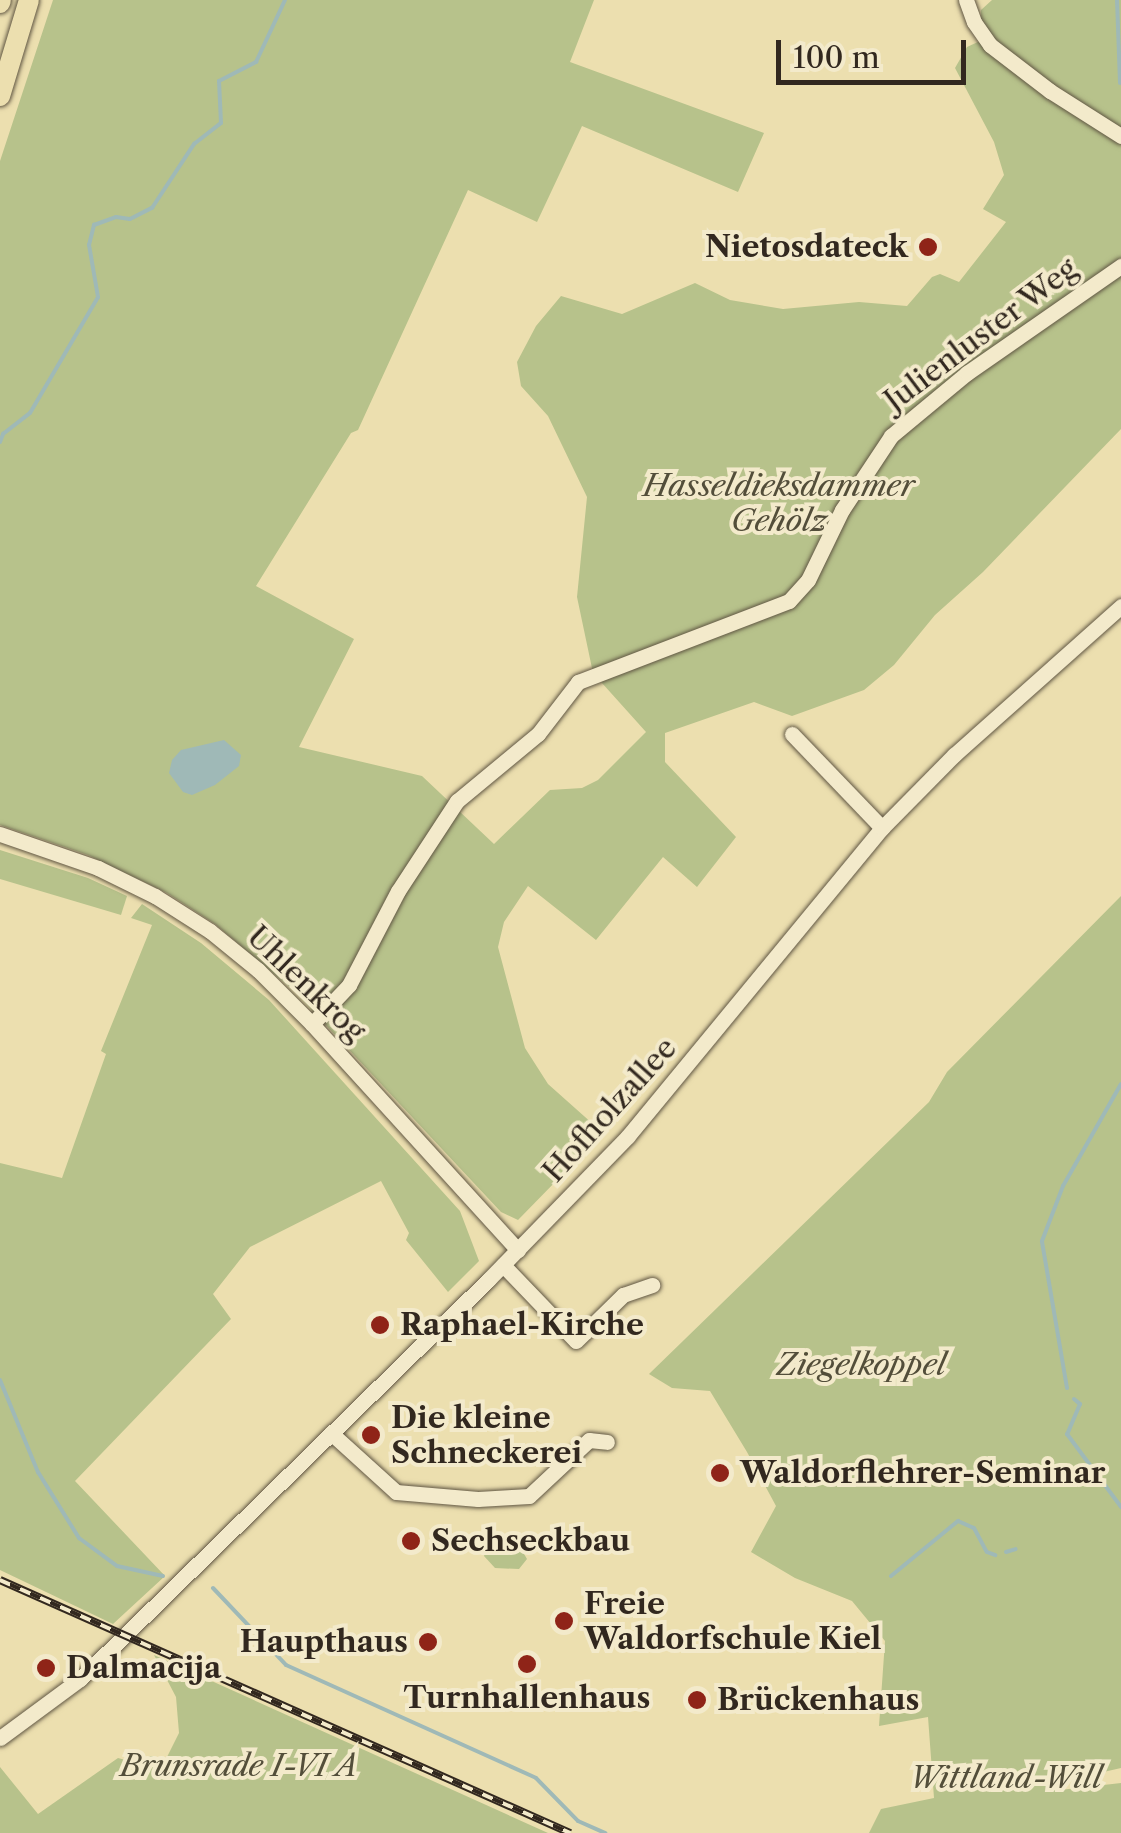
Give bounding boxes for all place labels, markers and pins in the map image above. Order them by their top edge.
place label: Nietosdateck [705,229,908,265]
marker: Nietosdateck [917,236,939,258]
place label: Raphael-Kirche [400,1307,644,1343]
marker: Raphael-Kirche [369,1314,391,1336]
place label: Die kleine Schneckerei [391,1400,582,1470]
marker: Die kleine Schneckerei [360,1424,382,1446]
place label: Waldorflehrer-Seminar [740,1455,1105,1491]
marker: Waldorflehrer-Seminar [709,1462,731,1484]
place label: Sechseckbau [431,1523,630,1559]
marker: Sechseckbau [400,1530,422,1552]
place label: Freie Waldorfschule Kiel [584,1586,881,1656]
marker: Freie Waldorfschule Kiel [553,1610,575,1632]
place label: Haupthaus [240,1624,408,1660]
marker: Haupthaus [417,1631,439,1653]
place label: Dalmacija [66,1650,221,1686]
marker: Turnhallenhaus [516,1653,538,1675]
marker: Dalmacija [35,1657,57,1679]
place label: Turnhallenhaus [404,1680,650,1716]
place label: Brückenhaus [717,1682,920,1718]
marker: Brückenhaus [686,1689,708,1711]

